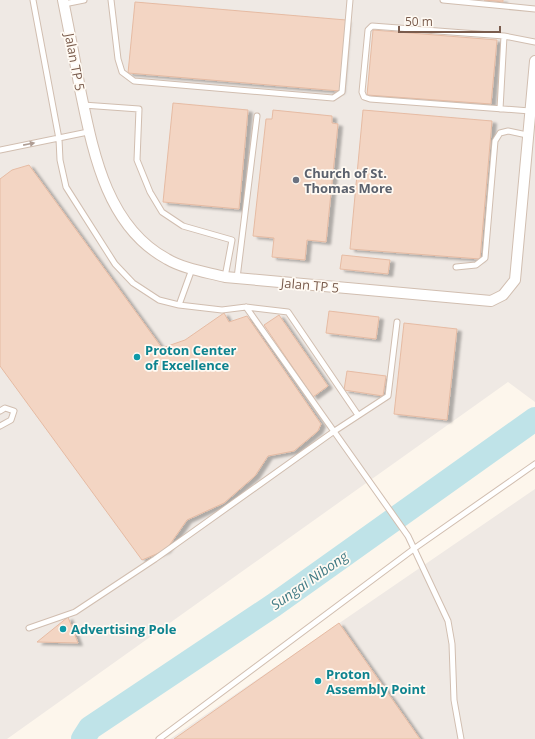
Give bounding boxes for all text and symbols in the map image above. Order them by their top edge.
scale bar [399,8,500,34]
text: 50 m [405,13,433,30]
street label: Jalan TP 5 [60,30,89,92]
one-way arrow [23,141,36,147]
place label: Church of St. Thomas More [304,164,393,197]
marker: Church of St. Thomas More [291,175,301,185]
street label: Jalan TP 5 [278,273,340,297]
place label: Proton Center of Excellence [145,341,237,374]
marker: Proton Center of Excellence [132,352,142,362]
water label: Sungai Nibong [267,546,352,614]
place label: Advertising Pole [71,620,177,638]
marker: Advertising Pole [58,624,68,634]
place label: Proton Assembly Point [326,665,426,698]
marker: Proton Assembly Point [313,676,323,686]

